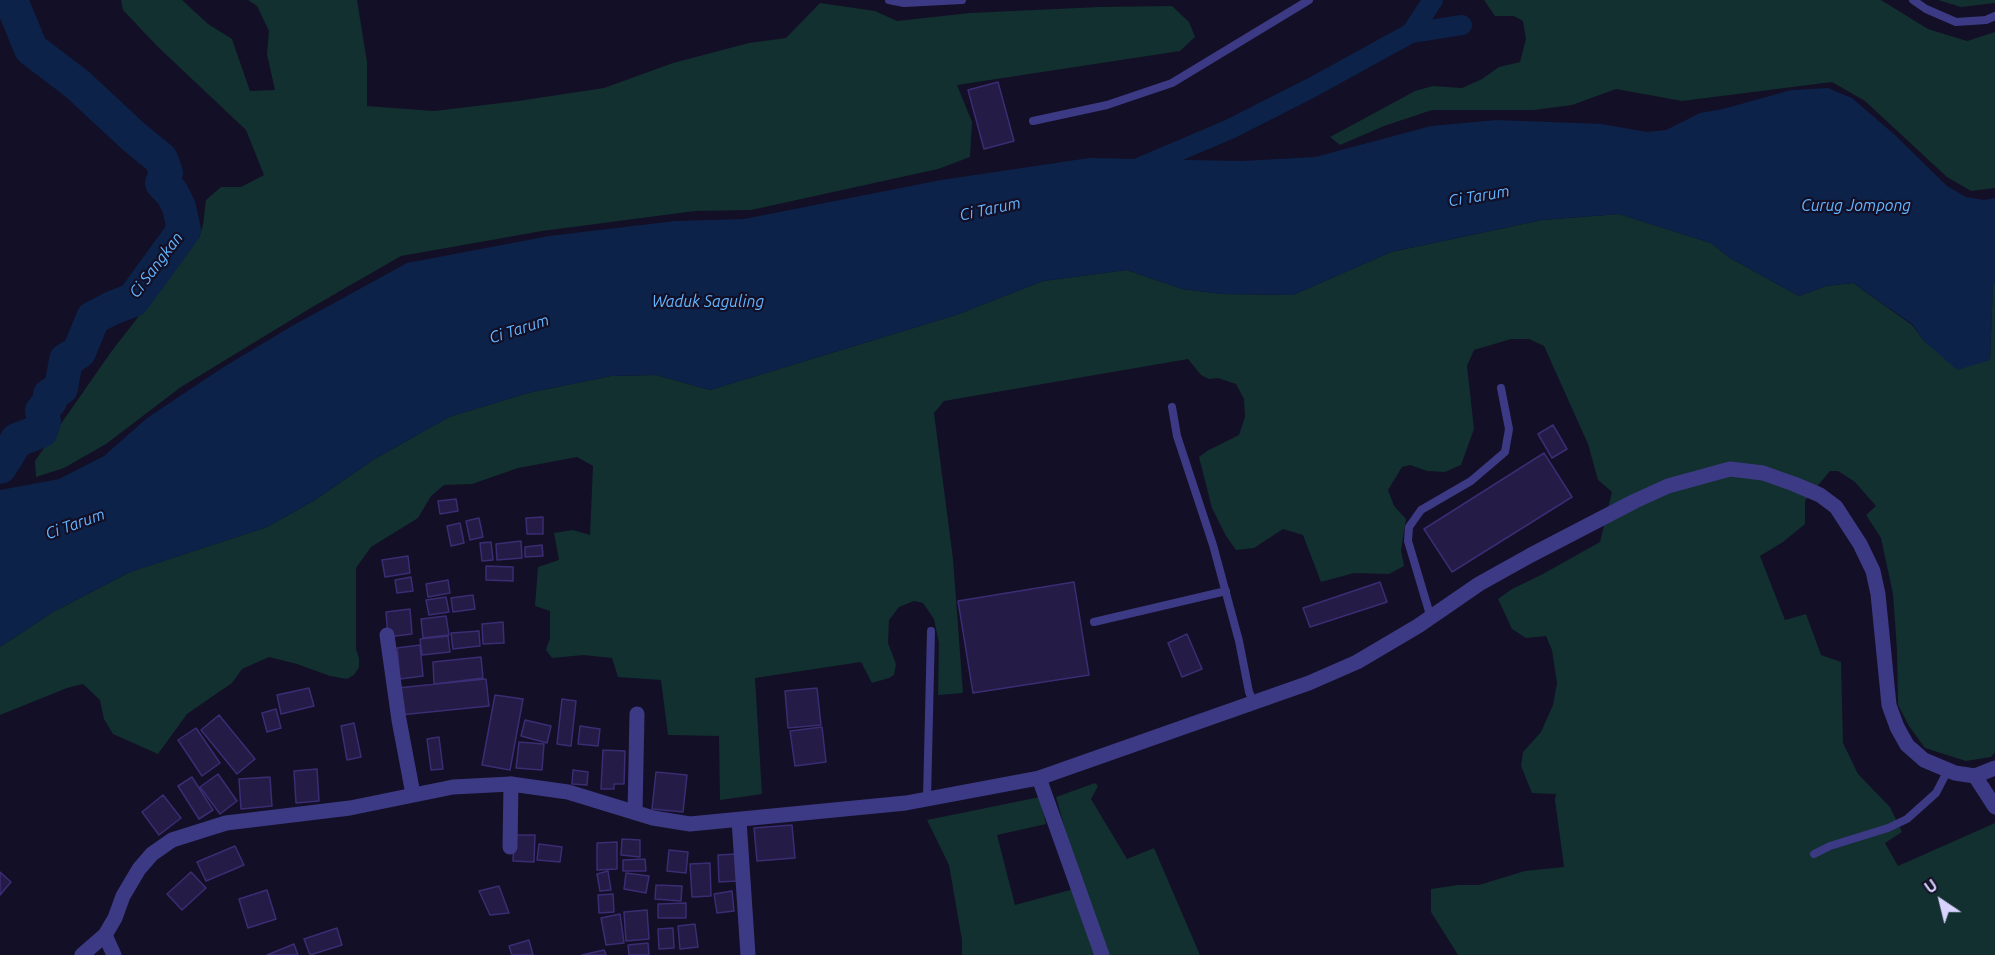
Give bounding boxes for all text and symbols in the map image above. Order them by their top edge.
water label: Ci Tarum [1447,181,1511,211]
water label: Ci Tarum [958,193,1022,225]
water label: Curug Jompong [1801,196,1911,216]
water label: Ci Sangkan [125,228,187,302]
water label: Waduk Saguling [652,292,764,312]
water label: Ci Tarum [487,310,551,348]
water label: Ci Tarum [43,504,107,544]
north arrow [1911,871,1971,931]
text: U [1921,876,1940,897]

